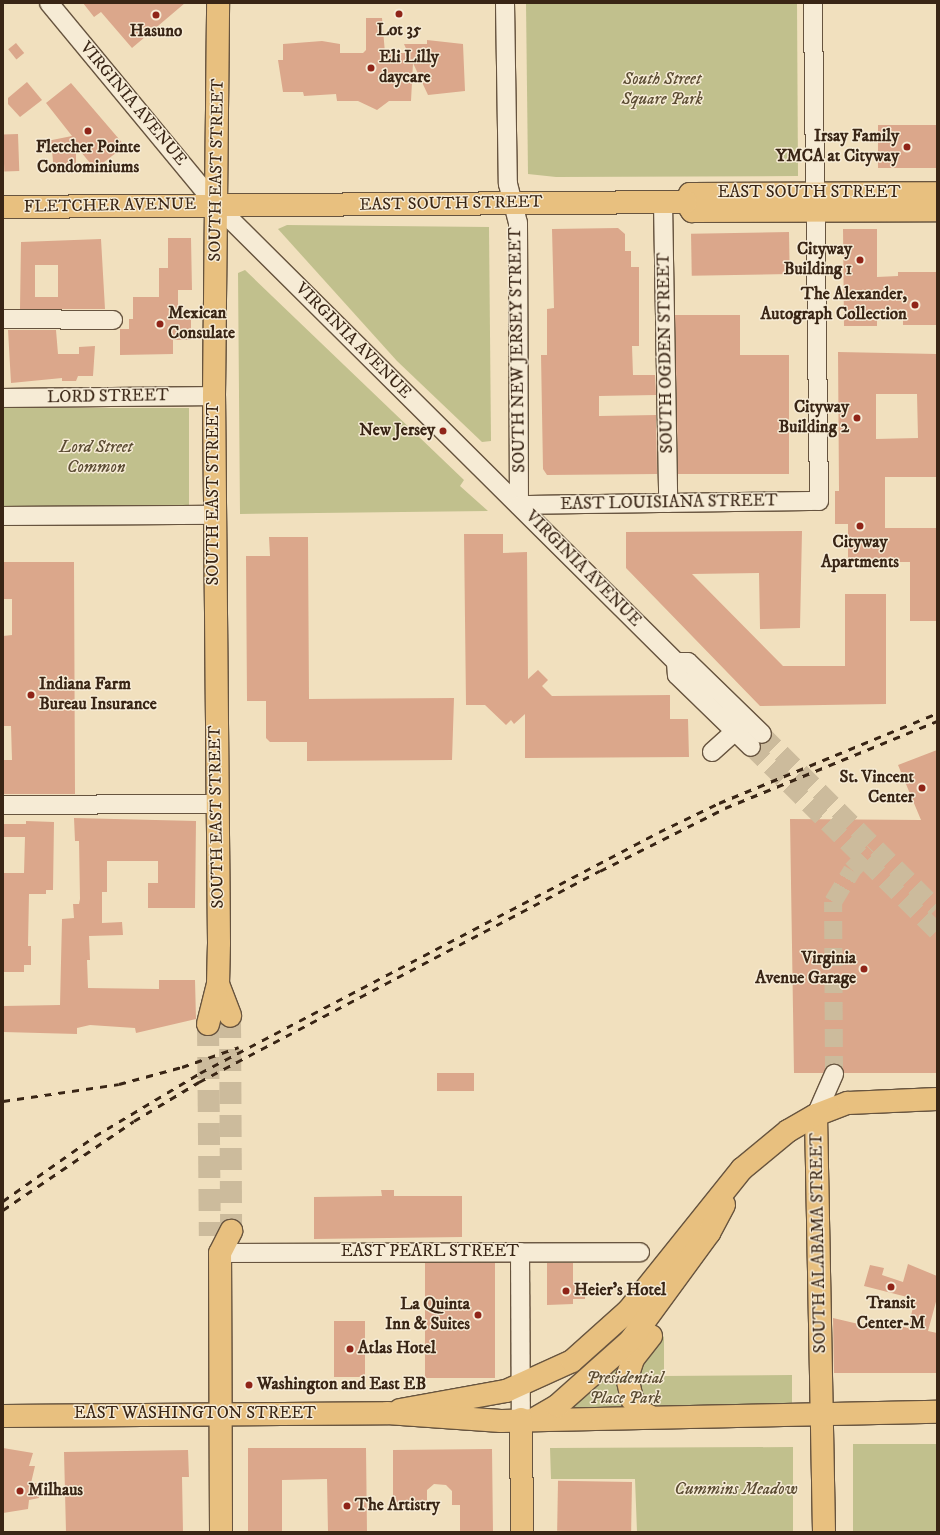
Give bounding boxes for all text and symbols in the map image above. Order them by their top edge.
marker: Lot 35 [394,9,404,19]
marker: Hasuno [151,10,161,20]
place label: Lot 35 [377,21,421,41]
place label: Hasuno [130,22,182,42]
street label: VIRGINIA AVENUE [75,38,191,170]
place label: Eli Lilly daycare [379,48,439,88]
marker: Eli Lilly daycare [366,63,376,73]
park label: South Street Square Park [621,70,703,110]
street label: SOUTH EAST STREET [205,78,229,262]
marker: Fletcher Pointe Condominiums [83,126,93,136]
place label: Irsay Family YMCA at Cityway [776,127,899,167]
place label: Fletcher Pointe Condominiums [36,138,140,178]
marker: Irsay Family YMCA at Cityway [902,142,912,152]
street label: EAST SOUTH STREET [717,183,901,203]
street label: EAST SOUTH STREET [359,192,543,216]
street label: FLETCHER AVENUE [24,194,196,218]
street label: SOUTH NEW JERSEY STREET [506,227,530,473]
place label: Cityway Building 1 [784,240,852,280]
street label: SOUTH OGDEN STREET [654,252,678,454]
marker: Cityway Building 1 [855,255,865,265]
street label: VIRGINIA AVENUE [291,279,415,403]
place label: The Alexander, Autograph Collection [760,285,907,325]
marker: The Alexander, Autograph Collection [910,300,920,310]
place label: Mexican Consulate [168,304,235,344]
marker: Mexican Consulate [155,319,165,329]
street label: LORD STREET [47,386,169,408]
place label: Cityway Building 2 [779,398,849,438]
street label: SOUTH EAST STREET [204,402,224,586]
marker: Cityway Building 2 [852,413,862,423]
place label: New Jersey [359,421,435,441]
marker: New Jersey [438,426,448,436]
park label: Lord Street Common [59,438,133,478]
street label: EAST LOUISIANA STREET [560,491,778,515]
street label: VIRGINIA AVENUE [521,507,645,631]
marker: Cityway Apartments [855,521,865,531]
place label: Cityway Apartments [821,533,899,573]
place label: Indiana Farm Bureau Insurance [39,675,157,715]
marker: Indiana Farm Bureau Insurance [26,690,36,700]
street label: SOUTH EAST STREET [205,725,229,909]
place label: St. Vincent Center [840,768,914,808]
marker: St. Vincent Center [917,783,927,793]
place label: Virginia Avenue Garage [755,949,856,989]
marker: Virginia Avenue Garage [859,964,869,974]
street label: SOUTH ALABAMA STREET [807,1133,831,1353]
street label: EAST PEARL STREET [341,1242,519,1262]
place label: Heier's Hotel [574,1281,666,1301]
marker: Transit Center-M [886,1282,896,1292]
marker: Heier's Hotel [561,1286,571,1296]
place label: Transit Center-M [857,1294,925,1334]
place label: La Quinta Inn & Suites [385,1295,470,1335]
marker: La Quinta Inn & Suites [473,1310,483,1320]
place label: Atlas Hotel [358,1339,436,1359]
marker: Atlas Hotel [345,1344,355,1354]
park label: Presidential Place Park [586,1369,664,1409]
place label: Washington and East EB [257,1375,426,1395]
marker: Washington and East EB [244,1380,254,1390]
street label: EAST WASHINGTON STREET [74,1404,316,1424]
park label: Cummins Meadow [674,1480,798,1500]
place label: Milhaus [28,1481,83,1501]
marker: Milhaus [15,1486,25,1496]
place label: The Artistry [355,1496,440,1516]
marker: The Artistry [342,1501,352,1511]

